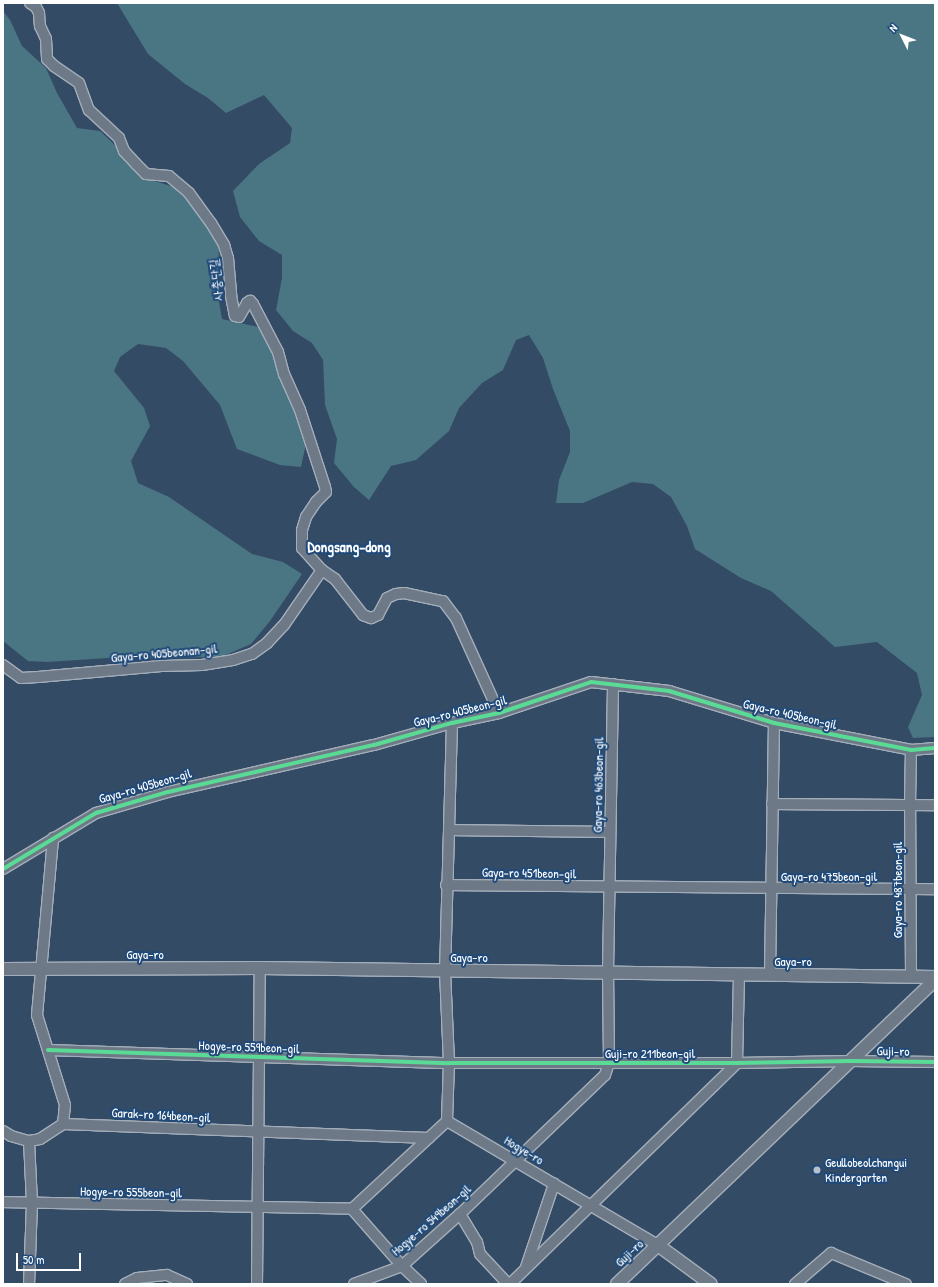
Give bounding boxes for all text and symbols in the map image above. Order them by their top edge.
north arrow [882,16,922,56]
text: N [886,21,900,35]
street label: 사충단길 [206,258,226,302]
district label: Dongsang-dong [307,538,391,556]
street label: Gaya-ro 405beonan-gil [110,641,218,665]
street label: Gaya-ro 405beon-gil [412,692,508,730]
street label: Gaya-ro 405beon-gil [742,696,838,732]
street label: Gaya-ro 463beon-gil [589,737,607,833]
street label: Gaya-ro 405beon-gil [97,765,193,807]
street label: Gaya-ro 487beon-gil [889,842,905,938]
street label: Gaya-ro 451beon-gil [482,864,576,882]
street label: Gaya-ro 475beon-gil [781,868,877,884]
street label: Gaya-ro [126,946,164,962]
street label: Gaya-ro [450,949,488,965]
street label: Gaya-ro [774,953,812,969]
street label: Hogye-ro 559beon-gil [198,1037,300,1057]
street label: Guji-ro [876,1043,910,1059]
street label: Guji-ro 211beon-gil [605,1045,695,1061]
street label: Garak-ro 164beon-gil [111,1105,211,1125]
street label: Hogye-ro [501,1132,547,1168]
place label: Geullobeolchangui Kindergarten [825,1155,907,1186]
marker: Geullobeolchangui Kindergarten [812,1165,822,1175]
street label: Hogye-ro 549beon-gil [388,1181,474,1259]
street label: Hogye-ro 555beon-gil [80,1183,182,1201]
street label: Guji-ro [612,1236,646,1270]
scale bar [18,1245,83,1271]
text: 50 m [23,1251,44,1268]

